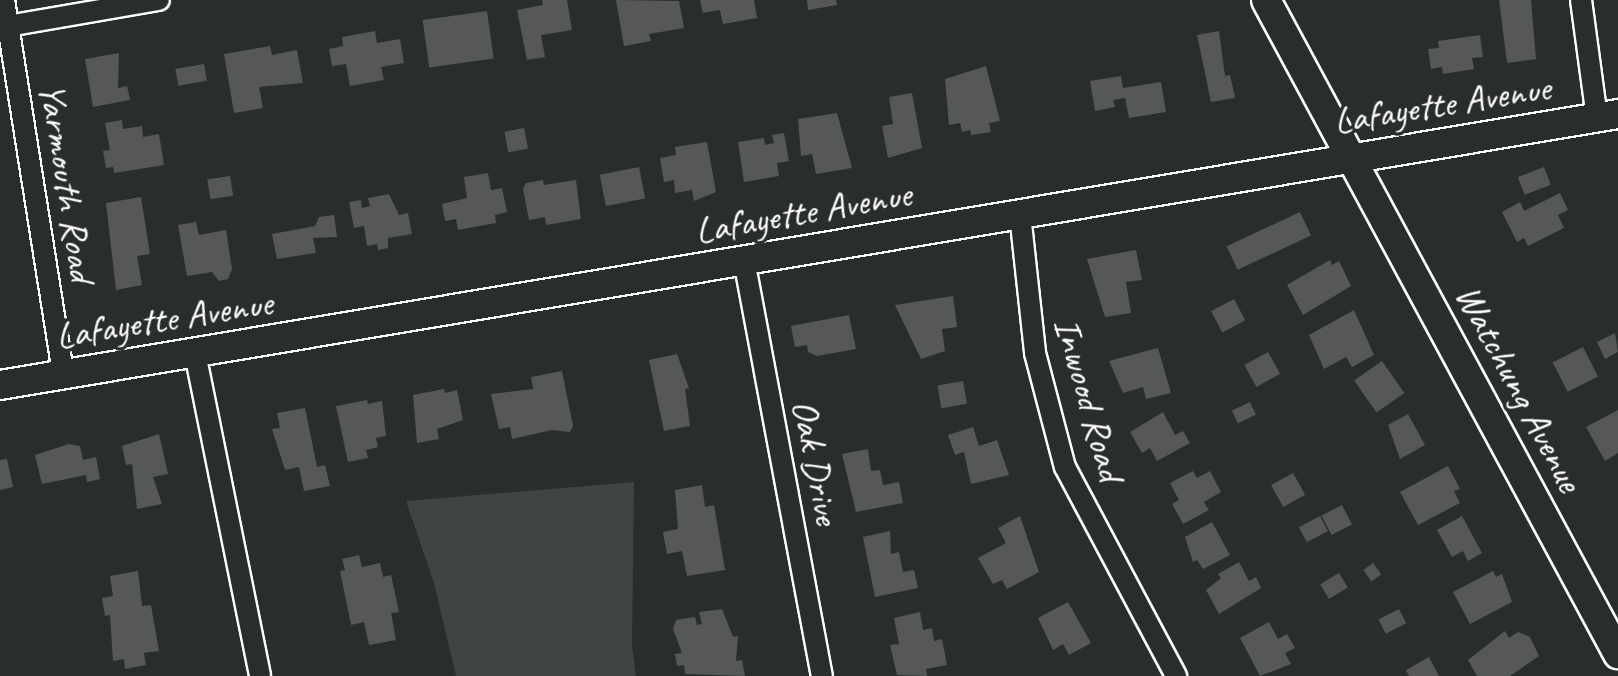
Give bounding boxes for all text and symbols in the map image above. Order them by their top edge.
street label: Lafayette Avenue [1331,64,1553,144]
street label: Yarmouth Road [29,79,105,285]
street label: Lafayette Avenue [691,171,915,253]
street label: Watchung Avenue [1445,277,1593,499]
street label: Lafayette Avenue [53,279,275,359]
street label: Inwood Road [1044,313,1134,485]
street label: Oak Drive [782,395,850,529]

